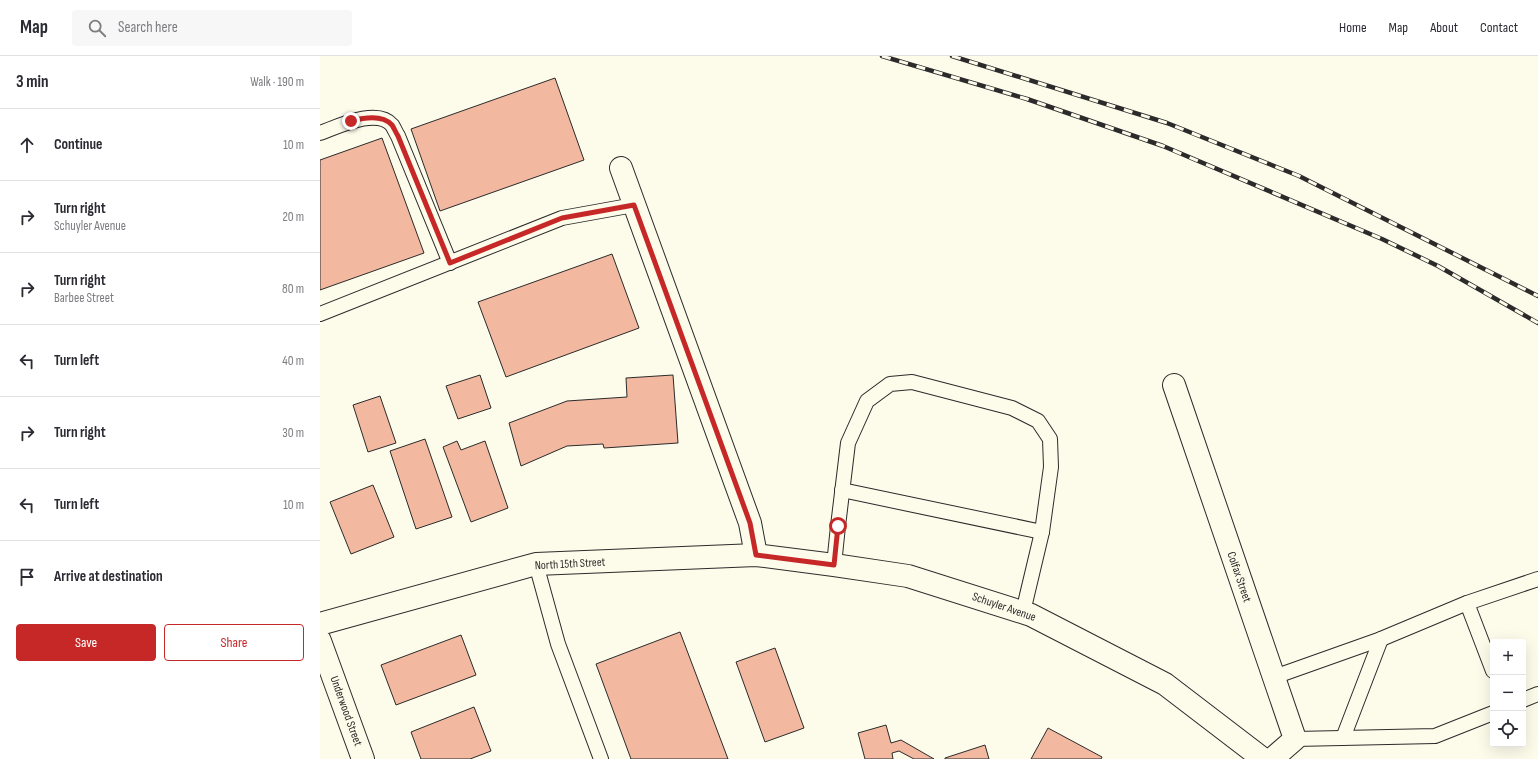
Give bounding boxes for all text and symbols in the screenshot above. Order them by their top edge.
search box [72,10,352,46]
text: Map [20,16,48,39]
icon: search [86,17,108,39]
text: Search here [118,18,178,37]
text: Home [1339,19,1367,36]
text: Map [1389,19,1408,36]
text: About [1430,19,1458,36]
text: Contact [1480,19,1518,36]
text: 3 min [16,72,49,92]
text: Walk · 190 m [250,74,304,90]
route end [342,112,360,130]
icon: ahead [16,134,38,156]
text: Continue [54,135,103,154]
text: 10 m [283,137,304,153]
text: Turn right [54,199,106,218]
icon: right [16,206,38,228]
text: 20 m [282,209,304,225]
text: Schuyler Avenue [54,218,126,234]
text: Turn right [54,271,106,290]
icon: right [16,278,38,300]
text: 80 m [282,281,304,297]
text: Barbee Street [54,290,114,306]
icon: left [16,350,38,372]
text: Turn left [54,351,99,370]
text: 40 m [282,353,304,369]
icon: right [16,422,38,444]
text: Turn right [54,423,106,442]
text: 30 m [282,425,304,441]
icon: left [16,494,38,516]
text: Turn left [54,495,99,514]
text: 10 m [283,497,304,513]
route start [829,517,847,535]
street label: Colfax Street [1223,550,1255,605]
street label: North 15th Street [534,555,606,573]
icon: arrive [16,566,38,588]
text: Arrive at destination [54,567,163,586]
street label: Schuyler Avenue [970,589,1038,625]
button: Save [16,624,156,661]
button: Share [164,624,304,661]
map controls [1490,639,1526,747]
button: + [1490,639,1526,675]
street label: Underwood Street [326,674,366,748]
button: − [1490,675,1526,711]
button: locate [1490,711,1526,747]

